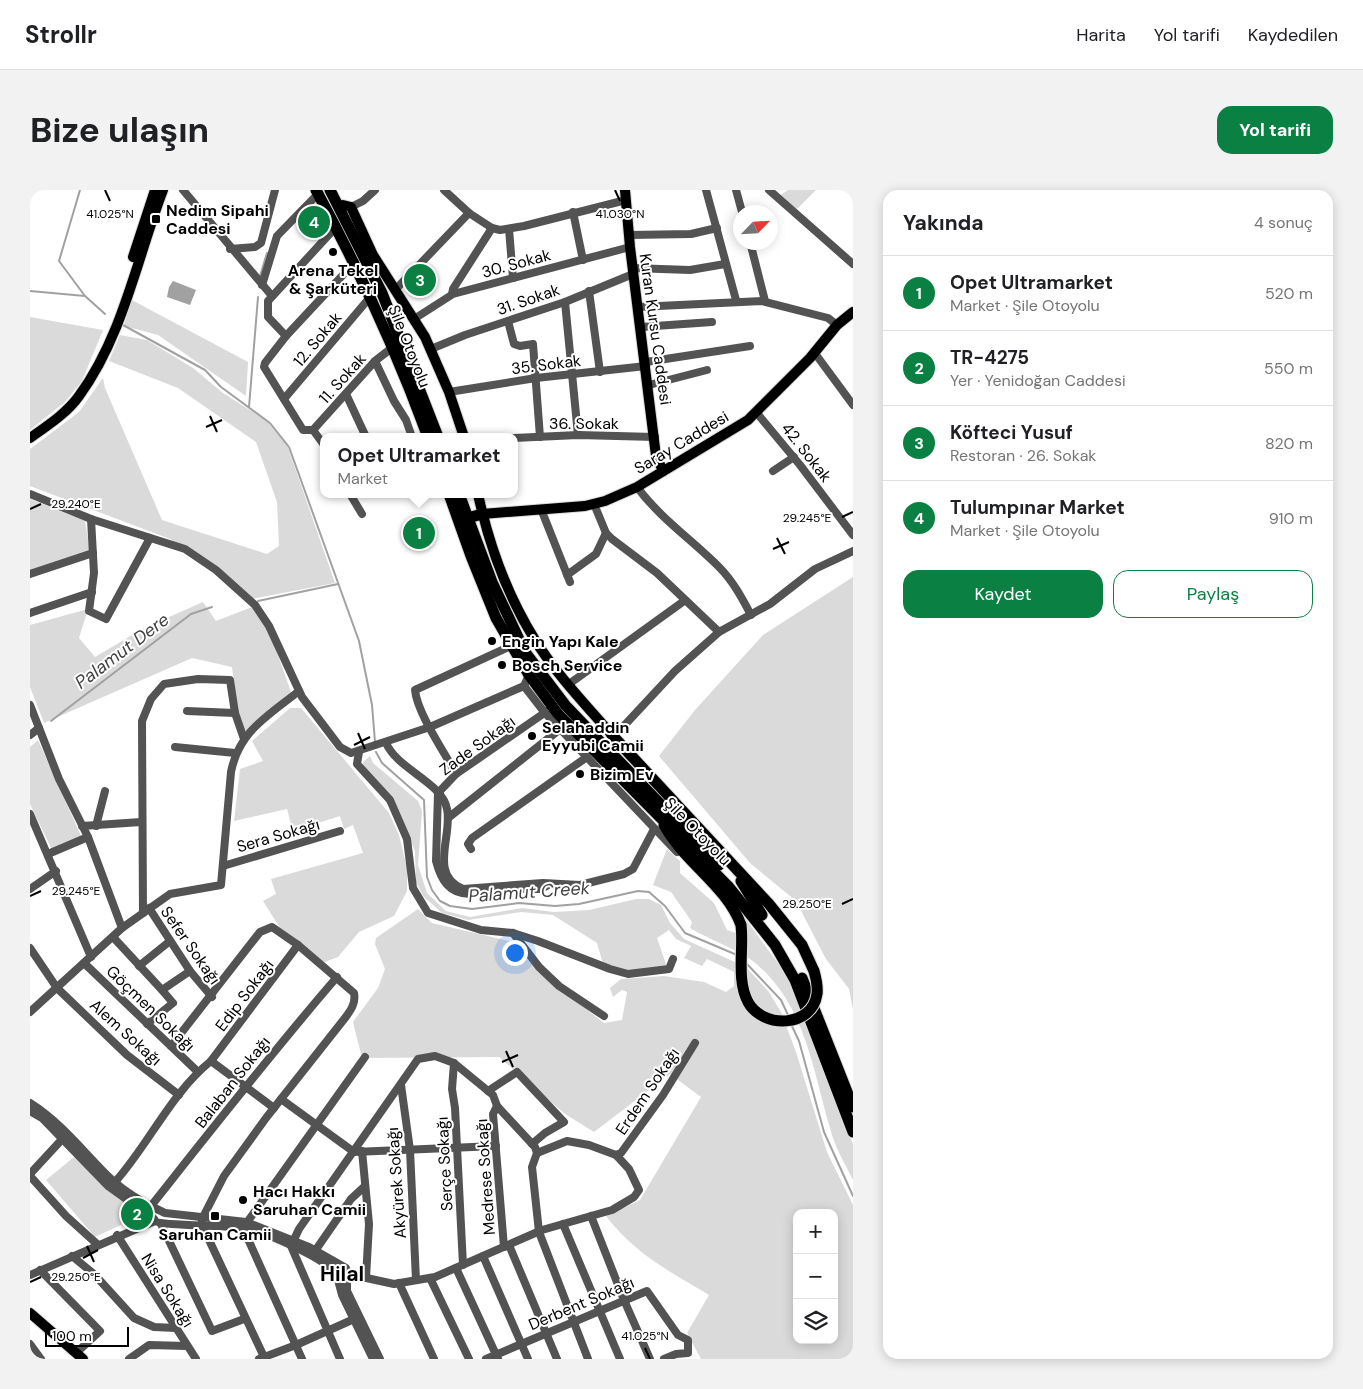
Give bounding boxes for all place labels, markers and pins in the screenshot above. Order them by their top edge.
place label: Nedim Sipahi Caddesi [166,200,269,239]
pin: 4 [298,203,330,241]
marker: Nedim Sipahi Caddesi [150,213,162,225]
marker: Arena Tekel & Şarküteri [327,246,339,258]
place label: Arena Tekel & Şarküteri [288,260,378,299]
pin: 3 [404,261,436,299]
pin: 1 [403,514,435,552]
place label: Engin Yapı Kale [502,631,619,652]
marker: Engin Yapı Kale [486,635,498,647]
place label: Bosch Service [512,655,622,676]
marker: Bosch Service [496,659,508,671]
place label: Selahaddin Eyyubi Camii [542,717,644,756]
marker: Selahaddin Eyyubi Camii [526,730,538,742]
place label: Bizim Ev [590,764,654,785]
marker: Bizim Ev [574,768,586,780]
place label: Hacı Hakkı Saruhan Camii [253,1181,366,1220]
marker: Hacı Hakkı Saruhan Camii [237,1194,249,1206]
pin: 2 [121,1195,153,1233]
marker: Saruhan Camii [209,1210,221,1222]
place label: Saruhan Camii [158,1224,272,1245]

